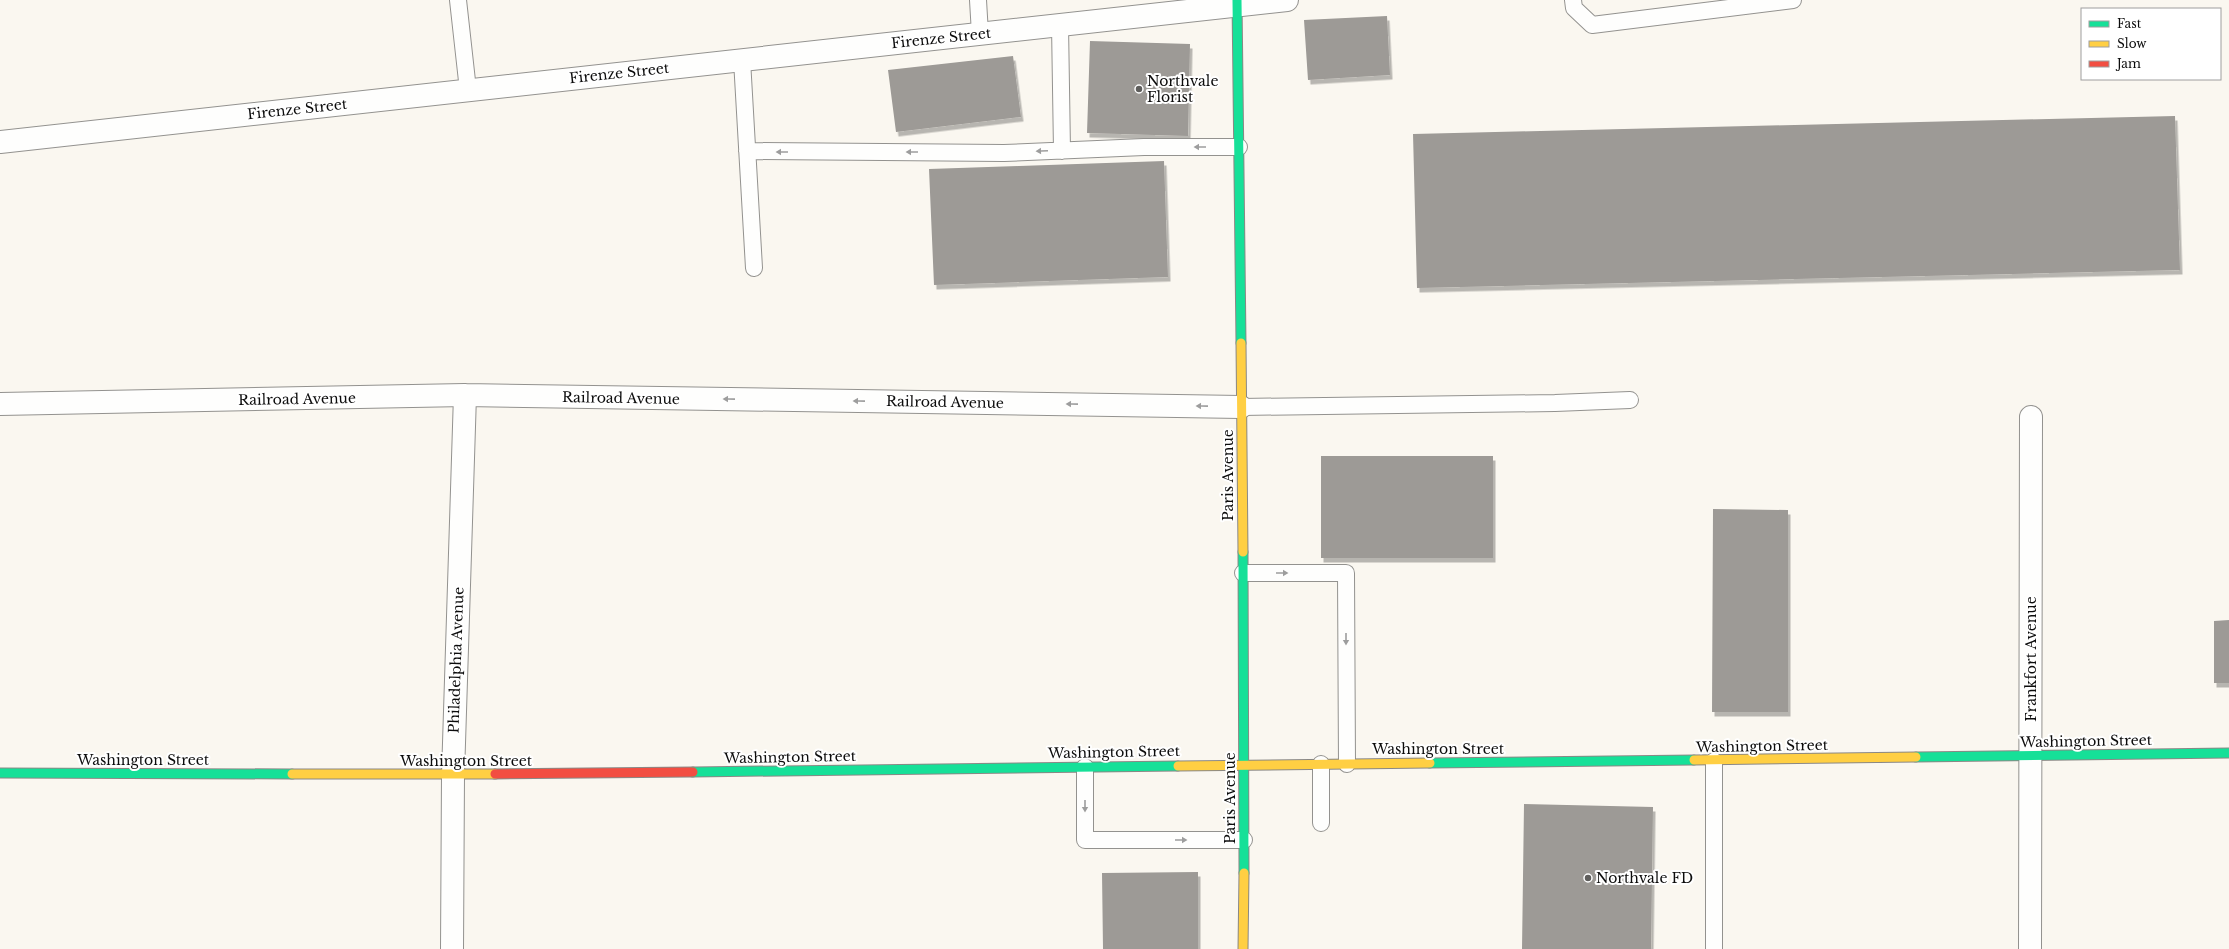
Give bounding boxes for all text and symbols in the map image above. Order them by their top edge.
legend [2081,8,2221,80]
text: Fast [2117,16,2142,31]
street label: Firenze Street [890,24,993,52]
text: Slow [2117,36,2147,51]
text: Jam [2115,56,2141,71]
street label: Firenze Street [568,59,671,87]
place label: Northvale Florist [1147,72,1218,106]
marker: Northvale Florist [1134,84,1144,94]
street label: Firenze Street [246,95,349,123]
one-way arrow [1193,144,1206,150]
one-way arrow [1036,148,1048,155]
one-way arrow [775,149,788,155]
one-way arrow [905,149,918,155]
street label: Railroad Avenue [562,388,680,408]
street label: Railroad Avenue [238,389,356,409]
street label: Railroad Avenue [886,392,1004,412]
one-way arrow [722,396,735,402]
one-way arrow [852,398,865,404]
one-way arrow [1065,401,1078,407]
one-way arrow [1195,403,1208,409]
street label: Paris Avenue [1219,429,1237,521]
one-way arrow [1276,570,1289,576]
street label: Philadelphia Avenue [444,586,468,734]
street label: Frankfort Avenue [2022,596,2040,722]
one-way arrow [1343,633,1349,646]
street label: Washington Street [2019,731,2153,751]
street label: Washington Street [1695,736,1829,756]
street label: Washington Street [1371,740,1505,758]
street label: Washington Street [1047,742,1181,762]
street label: Washington Street [723,747,857,767]
street label: Washington Street [76,751,210,769]
street label: Washington Street [399,752,533,770]
street label: Paris Avenue [1221,752,1239,844]
one-way arrow [1082,800,1088,813]
one-way arrow [1175,837,1188,843]
place label: Northvale FD [1596,869,1693,887]
marker: Northvale FD [1583,873,1593,883]

